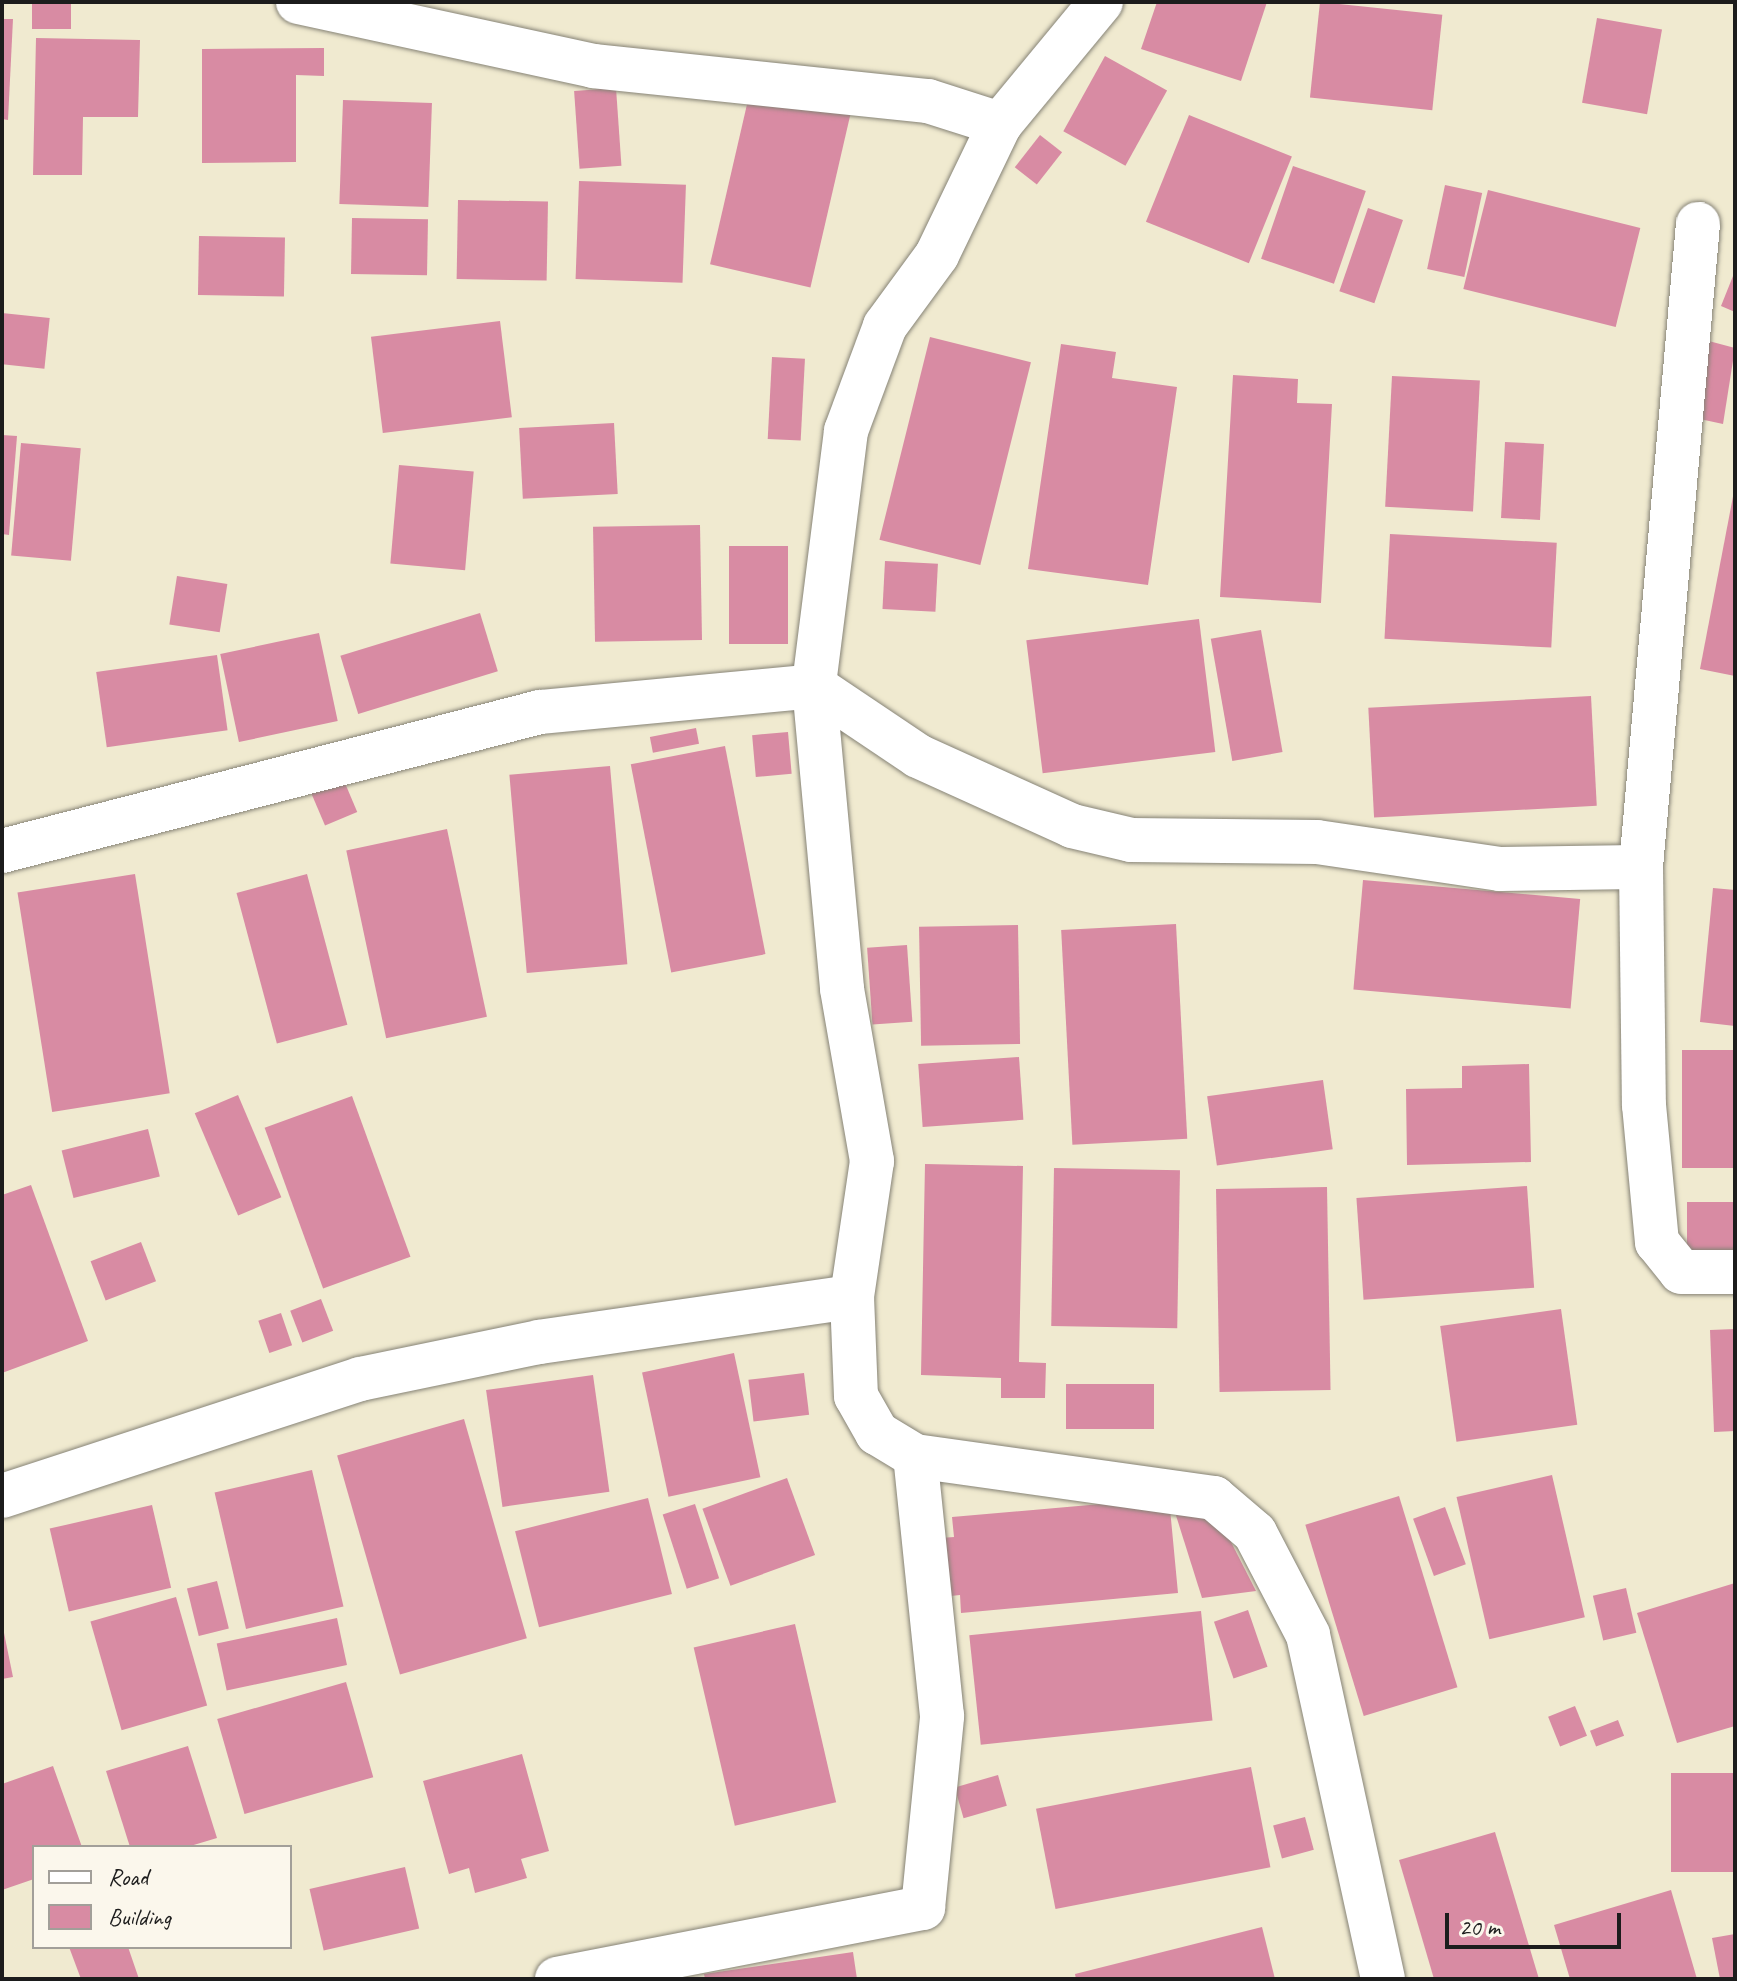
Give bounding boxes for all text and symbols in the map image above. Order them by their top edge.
legend [32,1845,292,1949]
text: Road [108,1862,148,1892]
scale bar [1449,1897,1625,1947]
text: Building [108,1902,171,1932]
text: 20 m [1459,1912,1500,1942]

